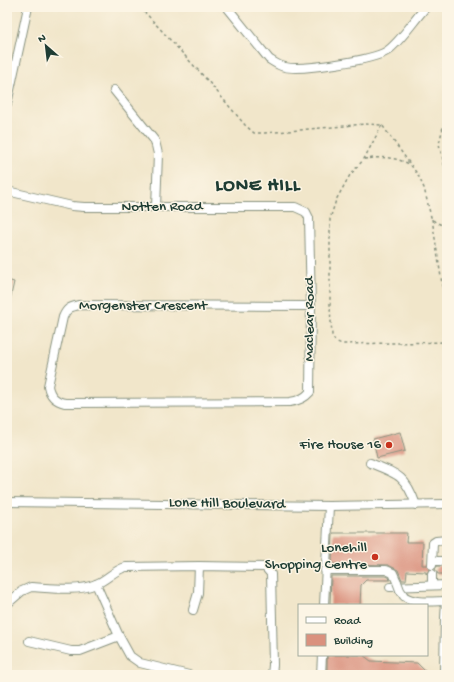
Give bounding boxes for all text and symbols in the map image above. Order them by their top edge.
north arrow [26,26,66,66]
text: N [36,32,48,46]
district label: LONE HILL [215,175,301,198]
street label: Notten Road [121,198,204,216]
street label: Maclear Road [301,275,319,361]
street label: Morgenster Crescent [79,297,209,315]
place label: Fire House 16 [299,436,381,454]
marker: Fire House 16 [384,440,394,450]
street label: Lone Hill Boulevard [169,494,286,514]
place label: Lonehill Shopping Centre [265,539,367,574]
marker: Lonehill Shopping Centre [370,552,380,562]
legend [298,604,428,656]
text: Road [334,615,361,629]
text: Building [333,635,373,649]

